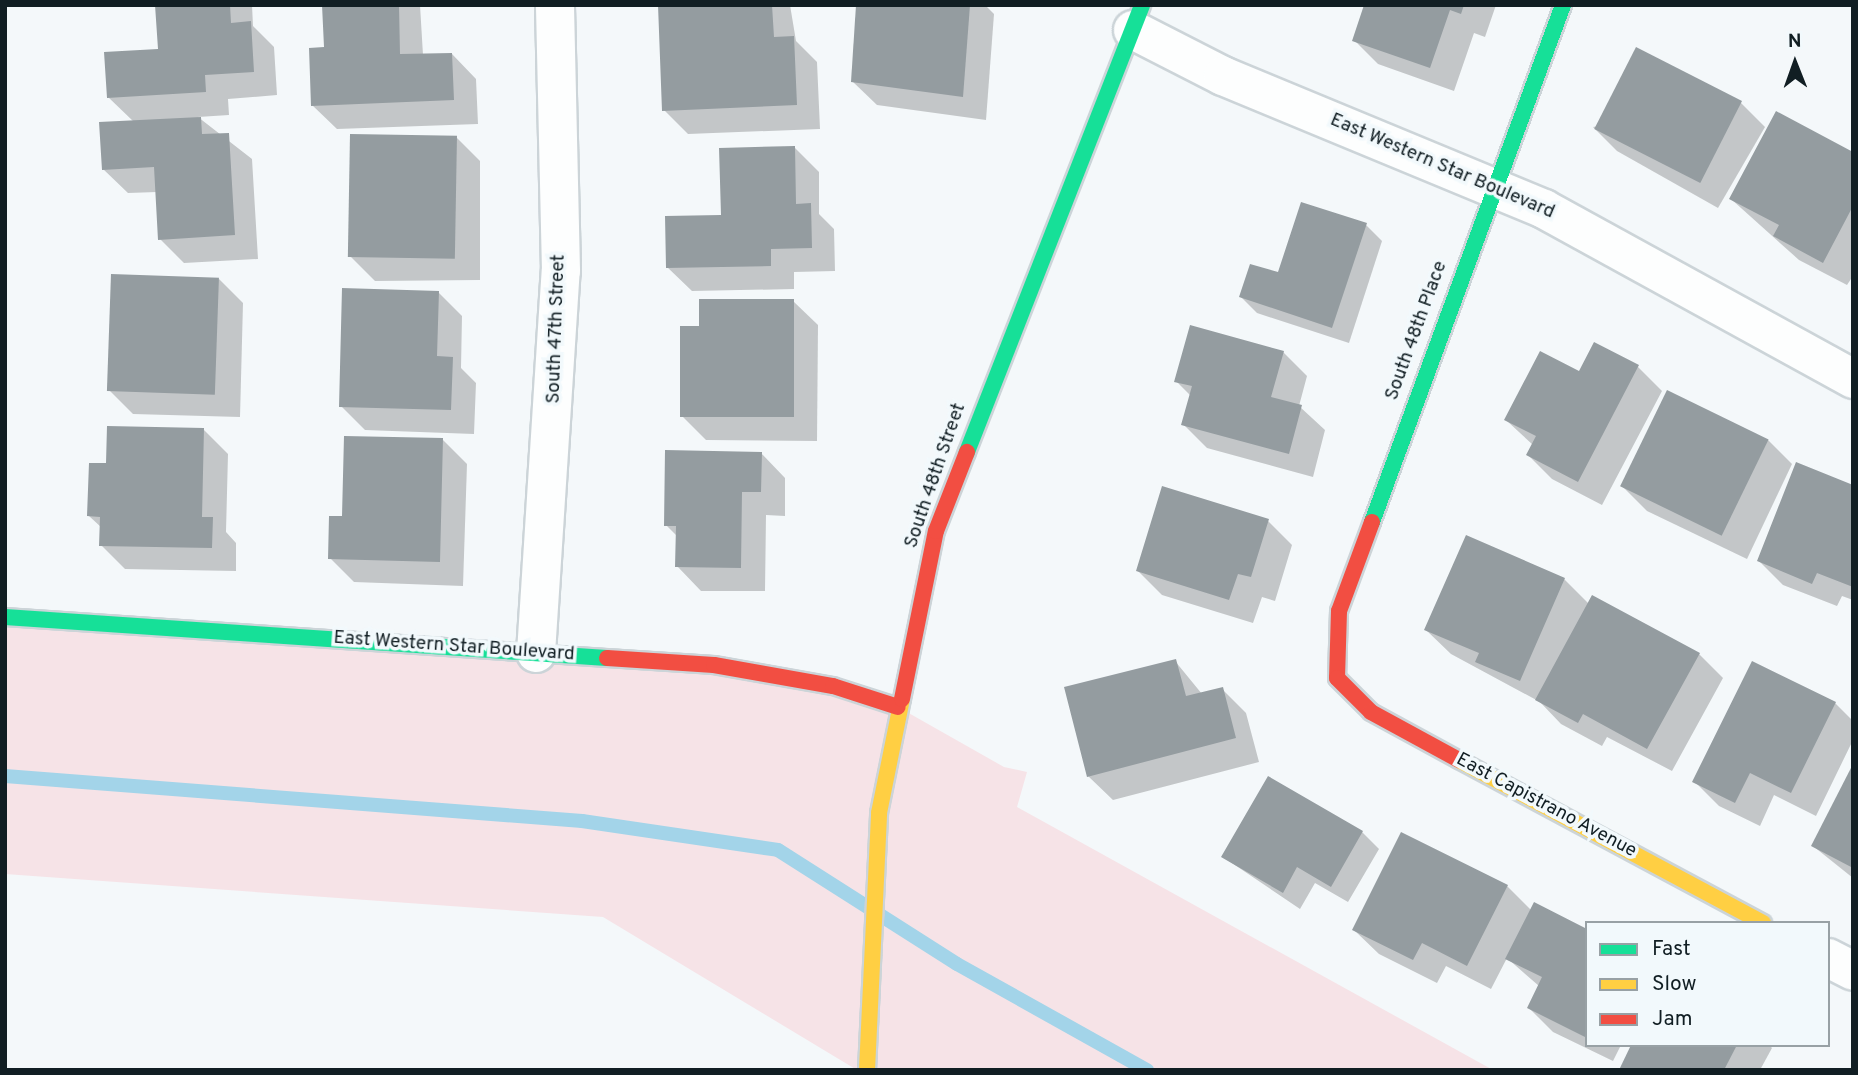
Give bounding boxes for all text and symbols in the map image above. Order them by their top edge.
north arrow [1760,28,1830,98]
text: N [1788,30,1802,54]
street label: East Western Star Boulevard [1326,109,1558,225]
street label: South 47th Street [543,254,571,404]
street label: South 48th Place [1381,258,1453,404]
street label: South 48th Street [901,401,971,551]
street label: East Western Star Boulevard [332,627,576,667]
street label: East Capistrano Avenue [1452,749,1640,863]
legend [1585,921,1830,1047]
text: Fast [1652,936,1691,963]
text: Slow [1652,971,1697,998]
text: Jam [1652,1006,1693,1033]

